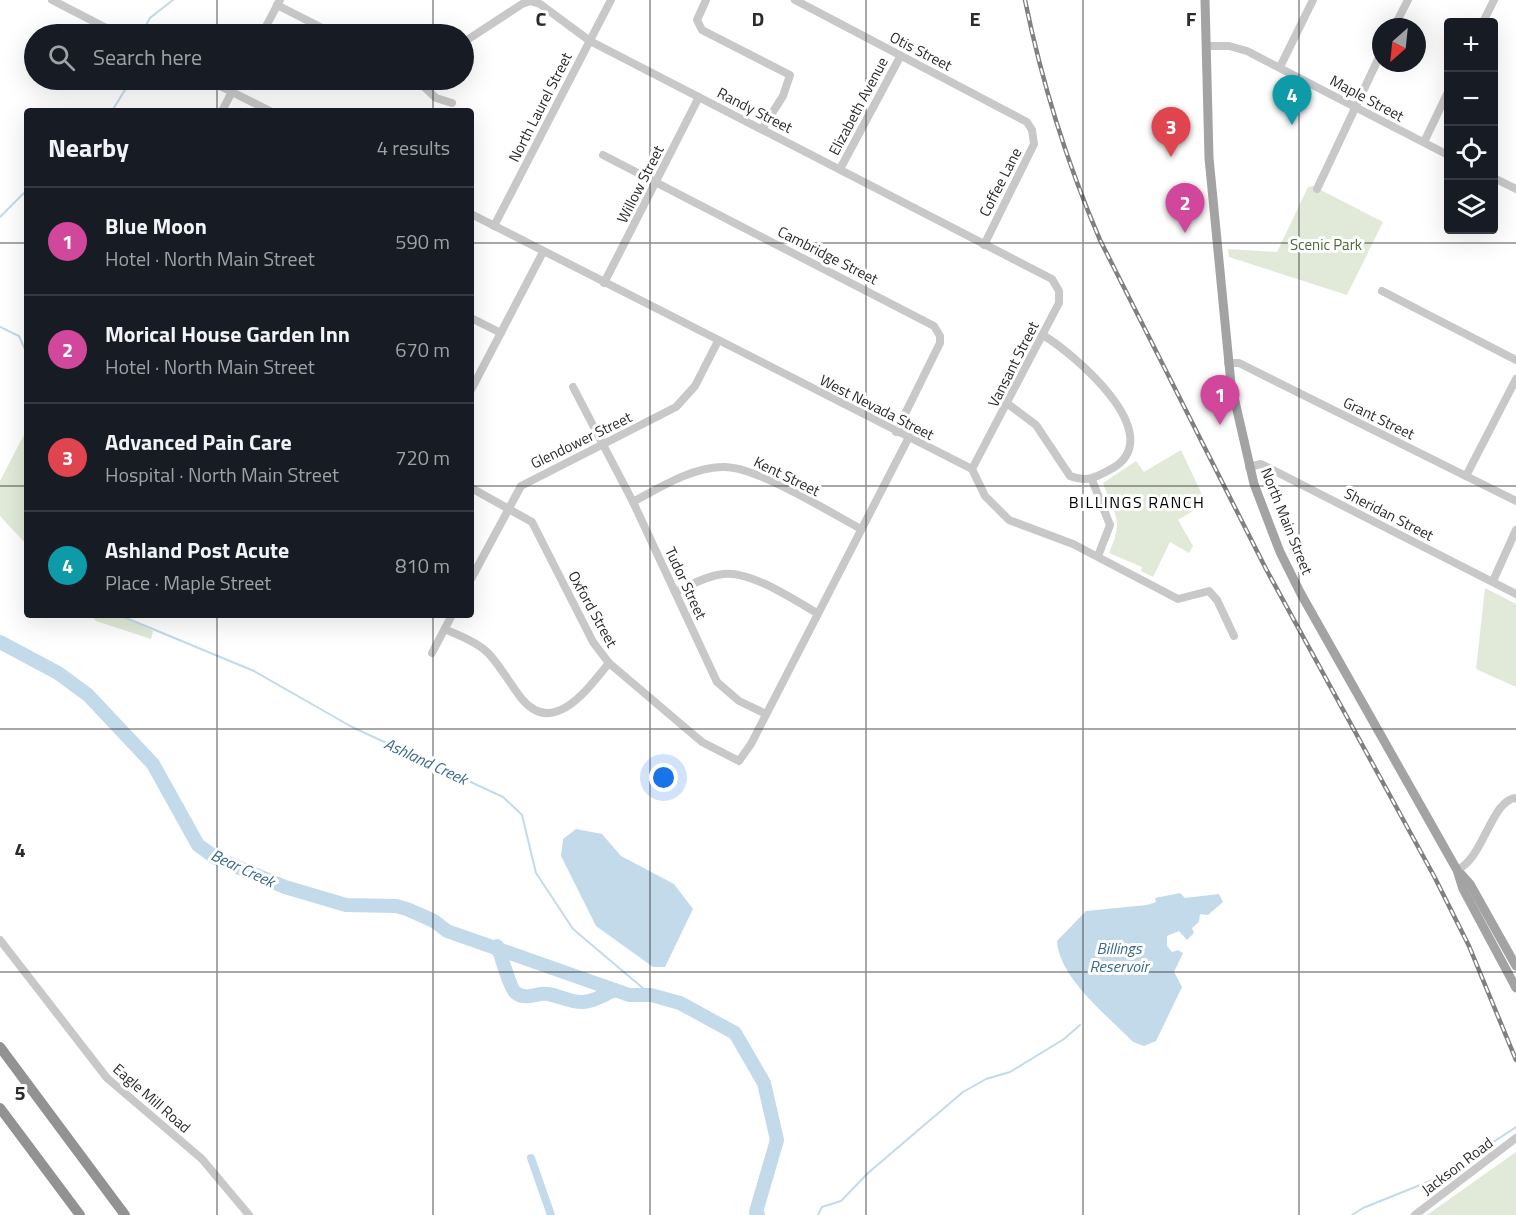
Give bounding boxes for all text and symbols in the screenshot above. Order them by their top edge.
text: C [536,3,547,34]
text: D [752,3,764,34]
text: E [969,3,981,34]
text: F [1186,3,1197,34]
north arrow [1372,18,1426,72]
map controls [1444,18,1498,234]
button: + [1444,18,1498,72]
search box [24,24,474,90]
street label: Otis Street [886,25,957,77]
text: Search here [93,40,202,74]
icon: search [45,41,78,74]
street label: North Laurel Street [502,47,578,166]
street label: Elizabeth Avenue [822,53,894,159]
street label: Maple Street [1326,69,1409,128]
button: − [1444,72,1498,126]
pin: 4 [1272,76,1312,125]
street label: Randy Street [713,81,797,139]
pin: 3 [1152,108,1190,157]
button: locate [1444,126,1498,180]
text: Nearby [48,128,129,167]
text: 4 results [377,132,450,163]
street label: Willow Street [611,140,670,227]
street label: Coffee Lane [973,144,1027,220]
button: layers [1444,180,1498,234]
pin: 2 [1166,184,1204,233]
text: Blue Moon [105,209,207,243]
street label: Cambridge Street [774,220,883,290]
text: 1 [62,226,73,257]
text: 590 m [395,226,450,257]
park label: Scenic Park [1290,233,1362,256]
text: Hotel · North Main Street [105,243,315,274]
street label: Vansant Street [981,316,1045,411]
text: Morical House Garden Inn [105,317,350,351]
text: 2 [62,334,73,365]
text: 670 m [395,334,450,365]
text: Hotel · North Main Street [105,351,315,382]
street label: West Nevada Street [816,368,939,446]
pin: 1 [1200,376,1240,425]
street label: Grant Street [1339,391,1419,446]
street label: Glendower Street [526,405,636,474]
text: Advanced Pain Care [105,425,292,459]
text: 3 [62,442,73,473]
text: 720 m [395,442,450,473]
street label: Kent Street [750,450,825,502]
text: Hospital · North Main Street [105,459,339,490]
street label: North Main Street [1255,464,1319,578]
street label: Sheridan Street [1340,482,1438,547]
district label: BILLINGS RANCH [1069,490,1205,514]
text: Ashland Post Acute [105,533,289,567]
street label: Tudor Street [659,543,713,624]
text: 4 [62,550,73,581]
text: 810 m [395,550,450,581]
text: Place · Maple Street [105,567,271,598]
street label: Oxford Street [562,567,624,652]
water label: Ashland Creek [380,731,473,792]
your location [649,763,678,792]
text: 4 [14,834,26,865]
water label: Bear Creek [207,843,281,894]
water label: Billings Reservoir [1090,936,1150,978]
street label: Eagle Mill Road [108,1058,196,1138]
text: 5 [14,1077,26,1108]
street label: Jackson Road [1416,1131,1498,1201]

